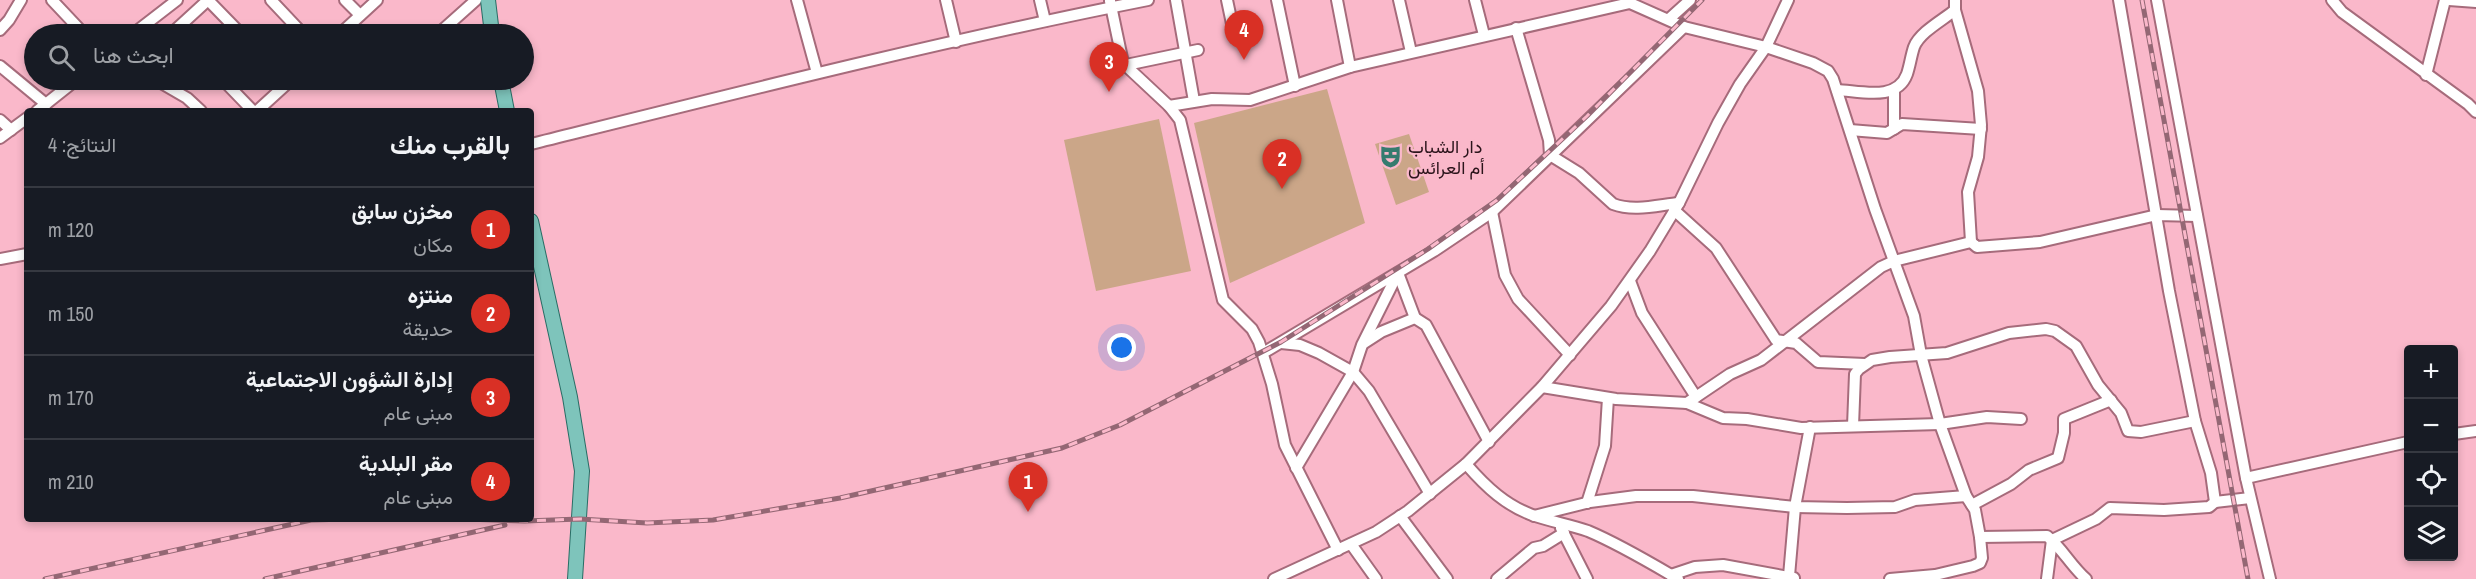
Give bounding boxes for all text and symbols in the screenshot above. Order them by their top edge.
pin: 4 [1224,10,1264,60]
search box [24,24,534,90]
text: ابحث هنا [93,40,174,70]
icon: search [45,41,78,74]
pin: 3 [1090,42,1128,92]
text: بالقرب منك [390,127,510,162]
text: النتائج: 4 [48,131,116,158]
place label: دار الشباب أم العرائس [1408,134,1484,180]
pin: 2 [1262,140,1302,189]
theatre icon: دار الشباب أم العرائس [1377,143,1403,169]
text: مخزن سابق [352,196,453,226]
text: 120 m [48,216,94,243]
text: 1 [486,216,495,243]
text: مكان [413,231,453,258]
text: منتزه [408,280,453,310]
text: 150 m [48,300,94,327]
text: 2 [486,300,495,327]
text: حديقة [402,315,453,342]
your location [1107,333,1136,362]
map controls [2404,345,2458,561]
button: + [2404,345,2458,399]
text: إدارة الشؤون الاجتماعية [246,364,453,394]
text: 170 m [48,384,94,411]
text: 3 [486,384,495,411]
text: مبنى عام [384,399,453,426]
button: − [2404,399,2458,453]
text: مقر البلدية [359,448,453,478]
button: locate [2404,453,2458,507]
pin: 1 [1008,462,1048,512]
text: 210 m [48,468,94,495]
text: 4 [486,468,495,495]
text: مبنى عام [384,483,453,510]
button: layers [2404,507,2458,561]

